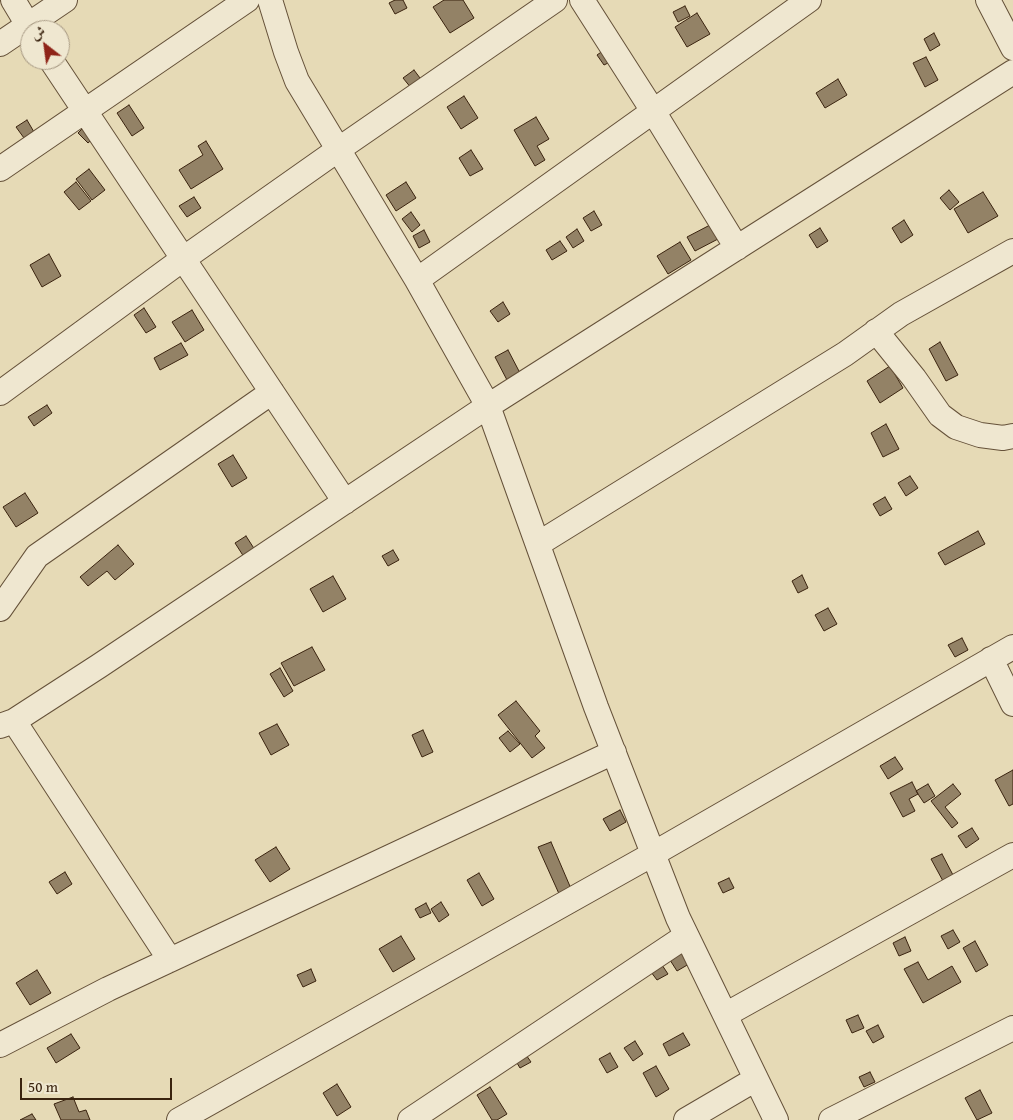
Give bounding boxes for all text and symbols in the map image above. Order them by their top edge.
north arrow [20,20,70,70]
text: ش [27,21,49,45]
scale bar [22,1068,175,1100]
text: 50 m [28,1076,58,1097]

